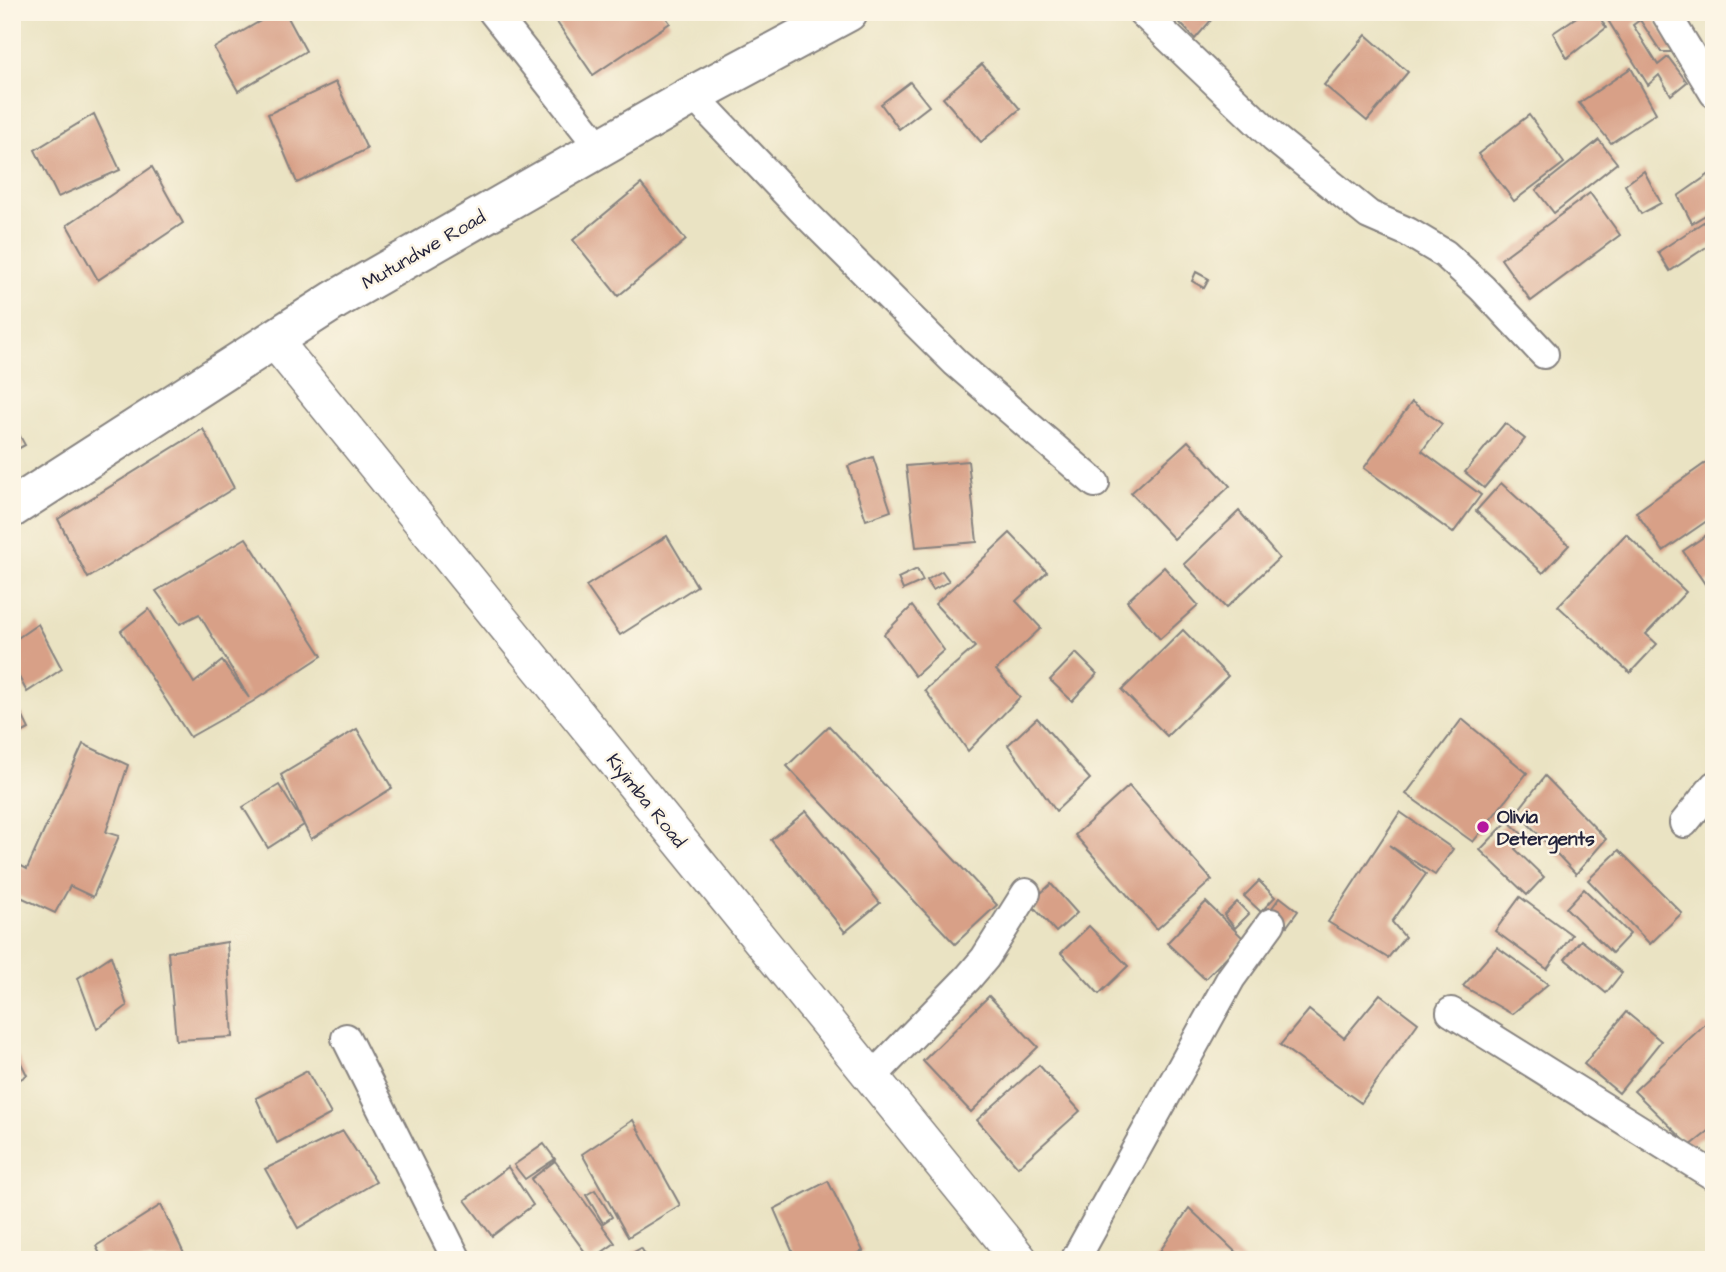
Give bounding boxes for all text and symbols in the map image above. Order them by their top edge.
street label: Mutundwe Road [357,204,491,297]
street label: Kiyimba Road [599,748,692,855]
place label: Olivia Detergents [1497,804,1595,854]
marker: Olivia Detergents [1475,819,1491,835]

